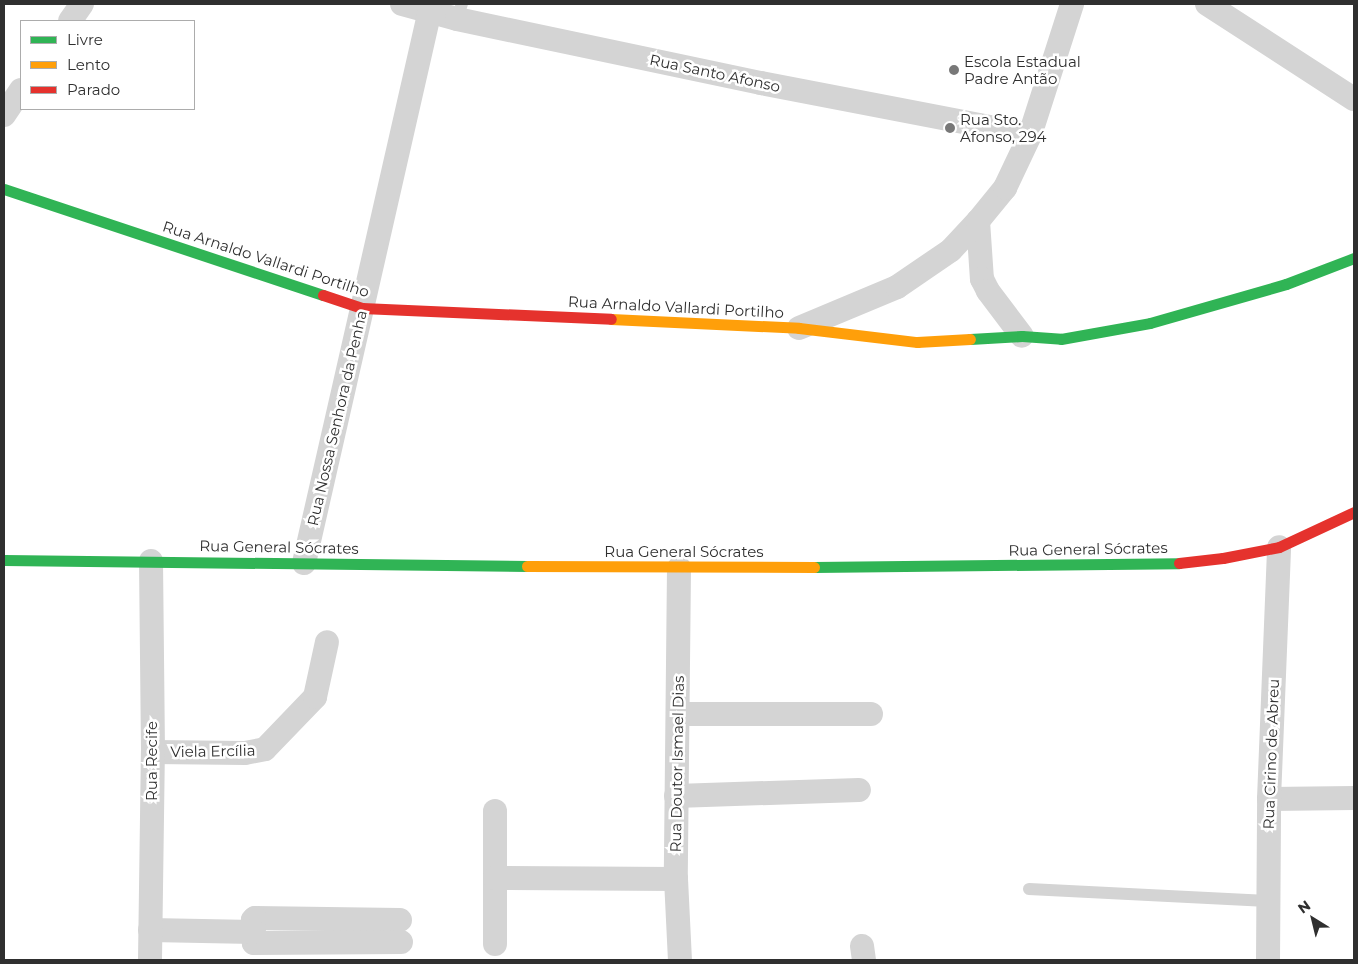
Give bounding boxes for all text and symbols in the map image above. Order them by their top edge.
legend [20,20,195,110]
text: Livre [67,30,103,49]
street label: Rua Santo Afonso [648,50,782,96]
place label: Escola Estadual Padre Antão [964,52,1081,87]
text: Lento [67,55,110,74]
marker: Escola Estadual Padre Antão [948,64,960,76]
text: Parado [67,80,120,99]
place label: Rua Sto. Afonso, 294 [960,110,1046,145]
marker: Rua Sto. Afonso, 294 [944,122,956,134]
street label: Rua Arnaldo Vallardi Portilho [160,217,372,301]
street label: Rua Arnaldo Vallardi Portilho [568,292,784,322]
street label: Rua Nossa Senhora da Penha [303,309,371,527]
street label: Rua General Sócrates [199,537,359,557]
street label: Rua General Sócrates [1008,539,1168,559]
street label: Rua General Sócrates [604,543,764,561]
street label: Rua Doutor Ismael Dias [666,675,688,853]
street label: Rua Cirino de Abreu [1259,678,1283,830]
street label: Rua Recife [143,721,161,801]
street label: Viela Ercília [170,741,256,761]
north arrow [1288,894,1338,944]
text: N [1294,896,1314,917]

